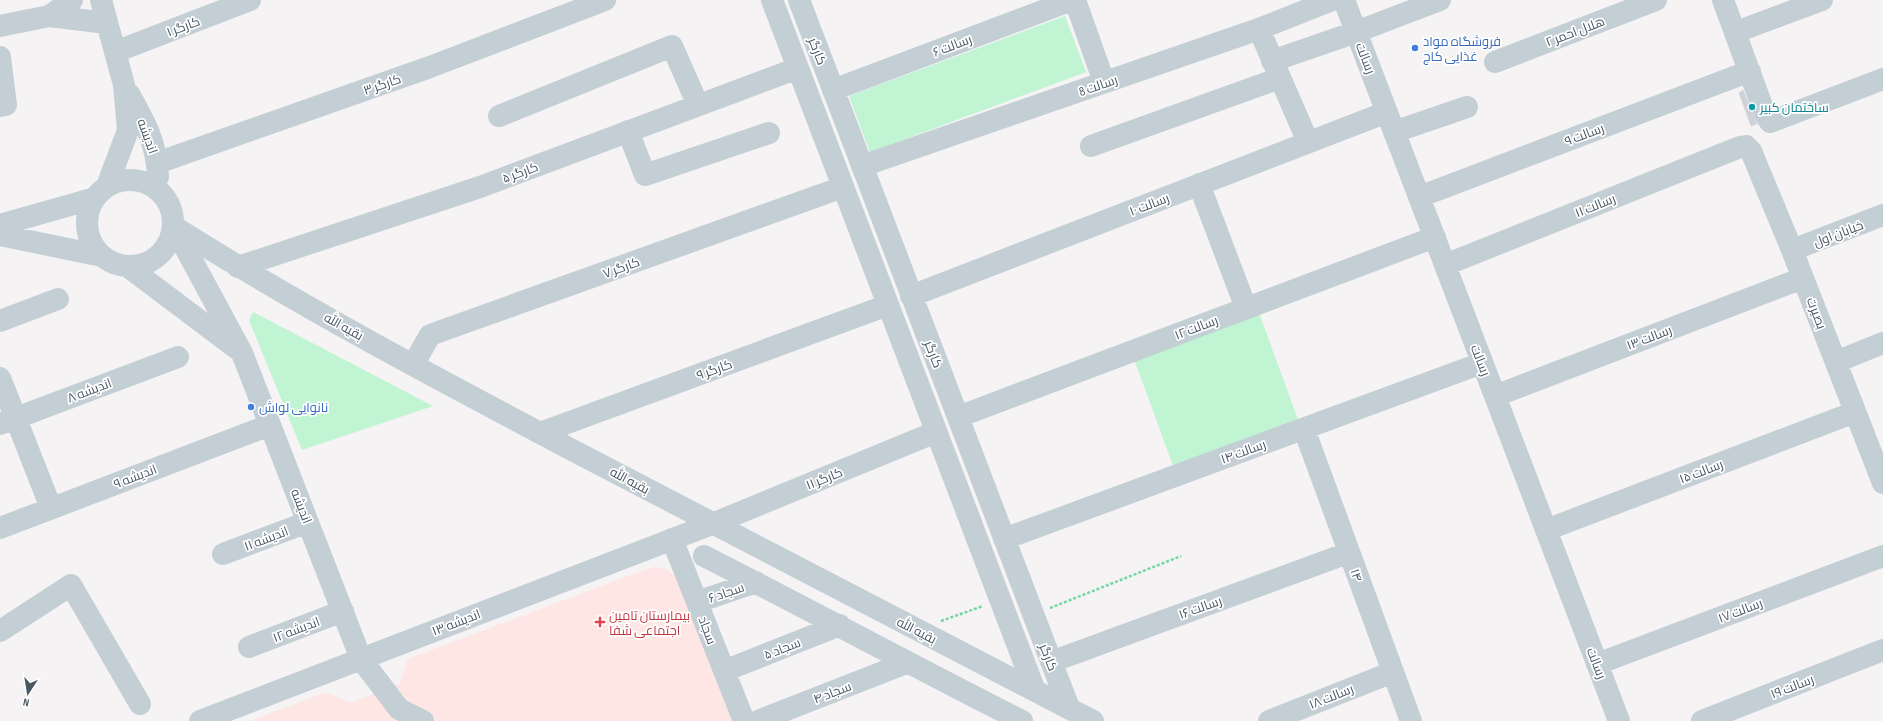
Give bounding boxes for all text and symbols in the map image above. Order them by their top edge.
street label: کارگر ۱ [165,13,202,41]
street label: هلال احمر ۲ [1543,13,1607,51]
street label: رسالت ۶ [931,31,974,61]
street label: کارگر [804,34,830,67]
place label: فروشگاه مواد غذایی کاج [1423,34,1501,65]
street label: رسالت [1352,40,1378,76]
marker: فروشگاه مواد غذایی کاج [1410,43,1420,53]
street label: کارگر ۳ [361,71,403,99]
street label: رسالت 8 [1077,72,1120,100]
place label: ساختمان کبیر [1759,100,1829,116]
marker: ساختمان کبیر [1747,102,1757,112]
street label: اندیشه [133,117,161,156]
street label: رسالت ۹ [1562,120,1606,150]
street label: کارگر ۵ [500,159,541,187]
street label: رسالت ۱۰ [1127,190,1172,220]
street label: رسالت ۱۱ [1573,191,1618,221]
street label: خیابان اول [1811,217,1866,251]
street label: کارگر ۷ [601,254,642,282]
street label: بصیرت [1803,295,1829,331]
street label: بقیه الله [321,309,366,344]
street label: رسالت ۱۲ [1172,312,1220,343]
street label: رسالت ۱۳ [1625,322,1674,354]
street label: کارگر [920,337,946,370]
street label: رسالت [1467,342,1493,378]
street label: کارگر ۹ [694,356,734,384]
street label: اندیشه ۸ [65,375,114,407]
place label: نانوایی لواش [259,400,328,416]
marker: نانوایی لواش [246,402,256,412]
street label: رسالت ۱۴ [1219,436,1268,467]
street label: رسالت ۱۵ [1677,456,1725,488]
street label: اندیشه ۹ [112,461,159,492]
street label: بقیه الله [607,463,652,498]
street label: کارگر ۱۱ [804,464,845,493]
street label: اندیشه [287,487,315,526]
street label: اندیشه ۱۱ [242,523,291,555]
street label: ۱۴ [1346,567,1366,584]
street label: سجاد ۶ [706,579,746,607]
street label: رسالت ۱۶ [1177,593,1224,623]
street label: رسالت ۱۷ [1716,595,1765,627]
street label: اندیشه ۱۳ [430,606,483,640]
place label: بیمارستان تامین اجتماعی شفا [609,608,690,639]
street label: بقیه الله [894,613,940,648]
street label: اندیشه ۱۲ [271,614,322,646]
street label: سجاد [694,614,720,647]
marker: بیمارستان تامین اجتماعی شفا [594,616,606,628]
street label: سجاد ۵ [762,635,803,663]
street label: کارگر [1035,640,1061,673]
street label: رسالت [1583,645,1609,681]
street label: رسالت ۱۹ [1768,671,1816,702]
north arrow [8,673,48,713]
street label: سجاد ۴ [811,678,854,707]
street label: رسالت ۱۸ [1307,681,1356,713]
text: N [22,695,30,709]

